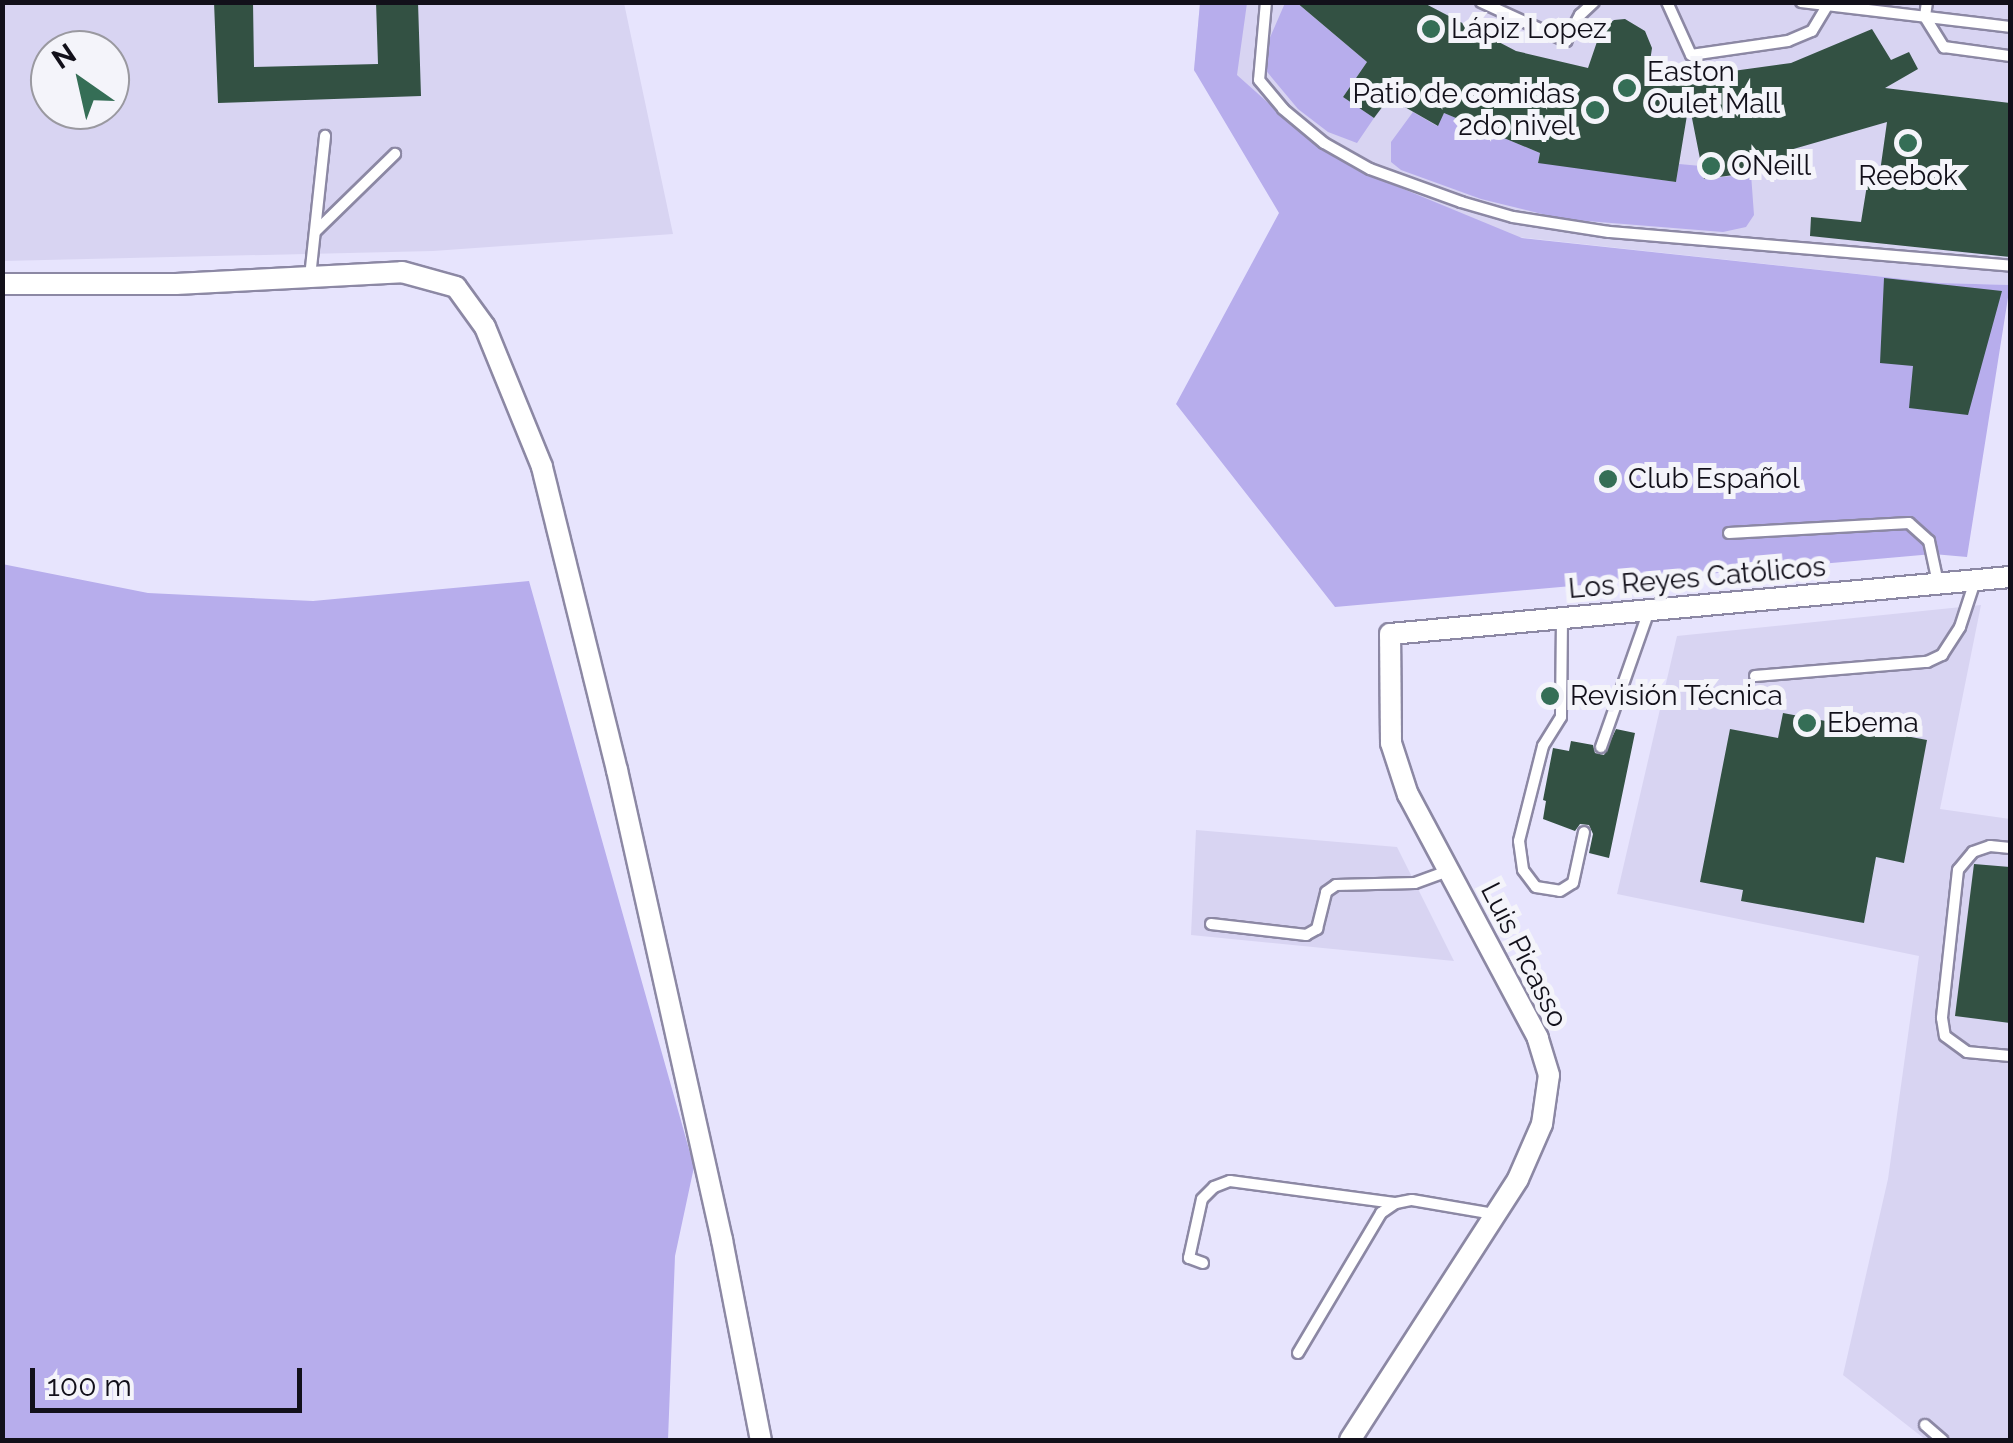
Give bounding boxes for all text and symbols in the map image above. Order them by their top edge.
place label: Lápiz Lopez [1451,12,1607,46]
marker: Lápiz Lopez [1420,18,1442,40]
north arrow [30,30,130,130]
text: N [46,37,82,76]
place label: Easton Oulet Mall [1647,55,1780,121]
place label: Patio de comidas 2do nivel [1352,77,1575,143]
marker: Easton Oulet Mall [1616,77,1638,99]
marker: Patio de comidas 2do nivel [1584,99,1606,121]
marker: Reebok [1897,132,1919,154]
place label: ONeill [1731,149,1811,183]
marker: ONeill [1700,155,1722,177]
place label: Reebok [1858,159,1958,193]
place label: Club Español [1628,462,1800,496]
marker: Club Español [1597,468,1619,490]
street label: Los Reyes Católicos [1567,550,1827,606]
place label: Revisión Técnica [1570,679,1783,713]
marker: Revisión Técnica [1539,685,1561,707]
place label: Ebema [1827,706,1919,740]
marker: Ebema [1796,712,1818,734]
street label: Luis Picasso [1473,877,1575,1033]
scale bar [35,1348,308,1410]
text: 100 m [47,1368,132,1403]

